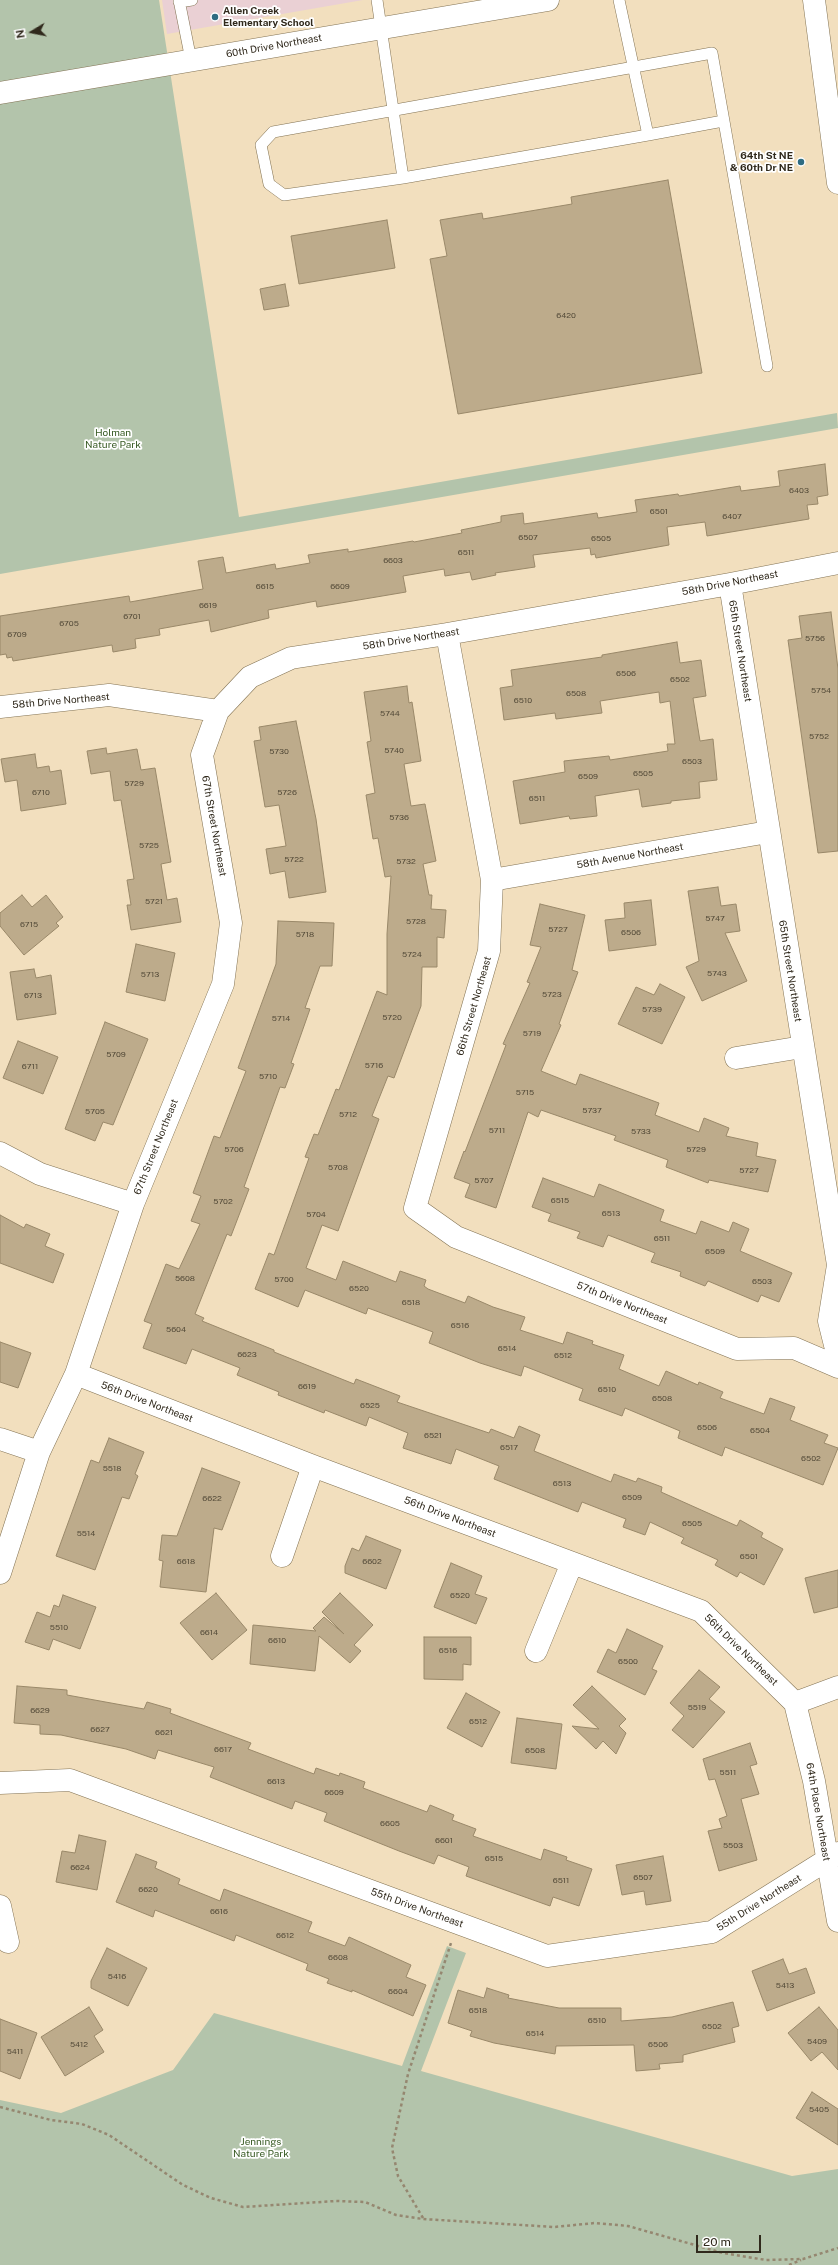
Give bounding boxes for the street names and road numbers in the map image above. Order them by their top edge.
street label: 60th Drive Northeast [225,32,323,60]
street label: 58th Drive Northeast [681,568,779,598]
street label: 65th Street Northeast [726,599,754,703]
street label: 58th Drive Northeast [362,625,460,653]
street label: 58th Drive Northeast [12,691,110,711]
street label: 67th Street Northeast [199,775,229,877]
street label: 58th Avenue Northeast [576,841,684,871]
street label: 65th Street Northeast [776,919,804,1023]
street label: 66th Street Northeast [454,955,494,1057]
street label: 67th Street Northeast [131,1097,181,1197]
street label: 57th Drive Northeast [575,1279,669,1327]
street label: 56th Drive Northeast [99,1379,195,1425]
street label: 56th Drive Northeast [402,1494,498,1540]
street label: 56th Drive Northeast [702,1612,780,1688]
street label: 64th Place Northeast [803,1762,833,1862]
street label: 55th Drive Northeast [714,1872,804,1934]
street label: 55th Drive Northeast [369,1886,465,1930]

